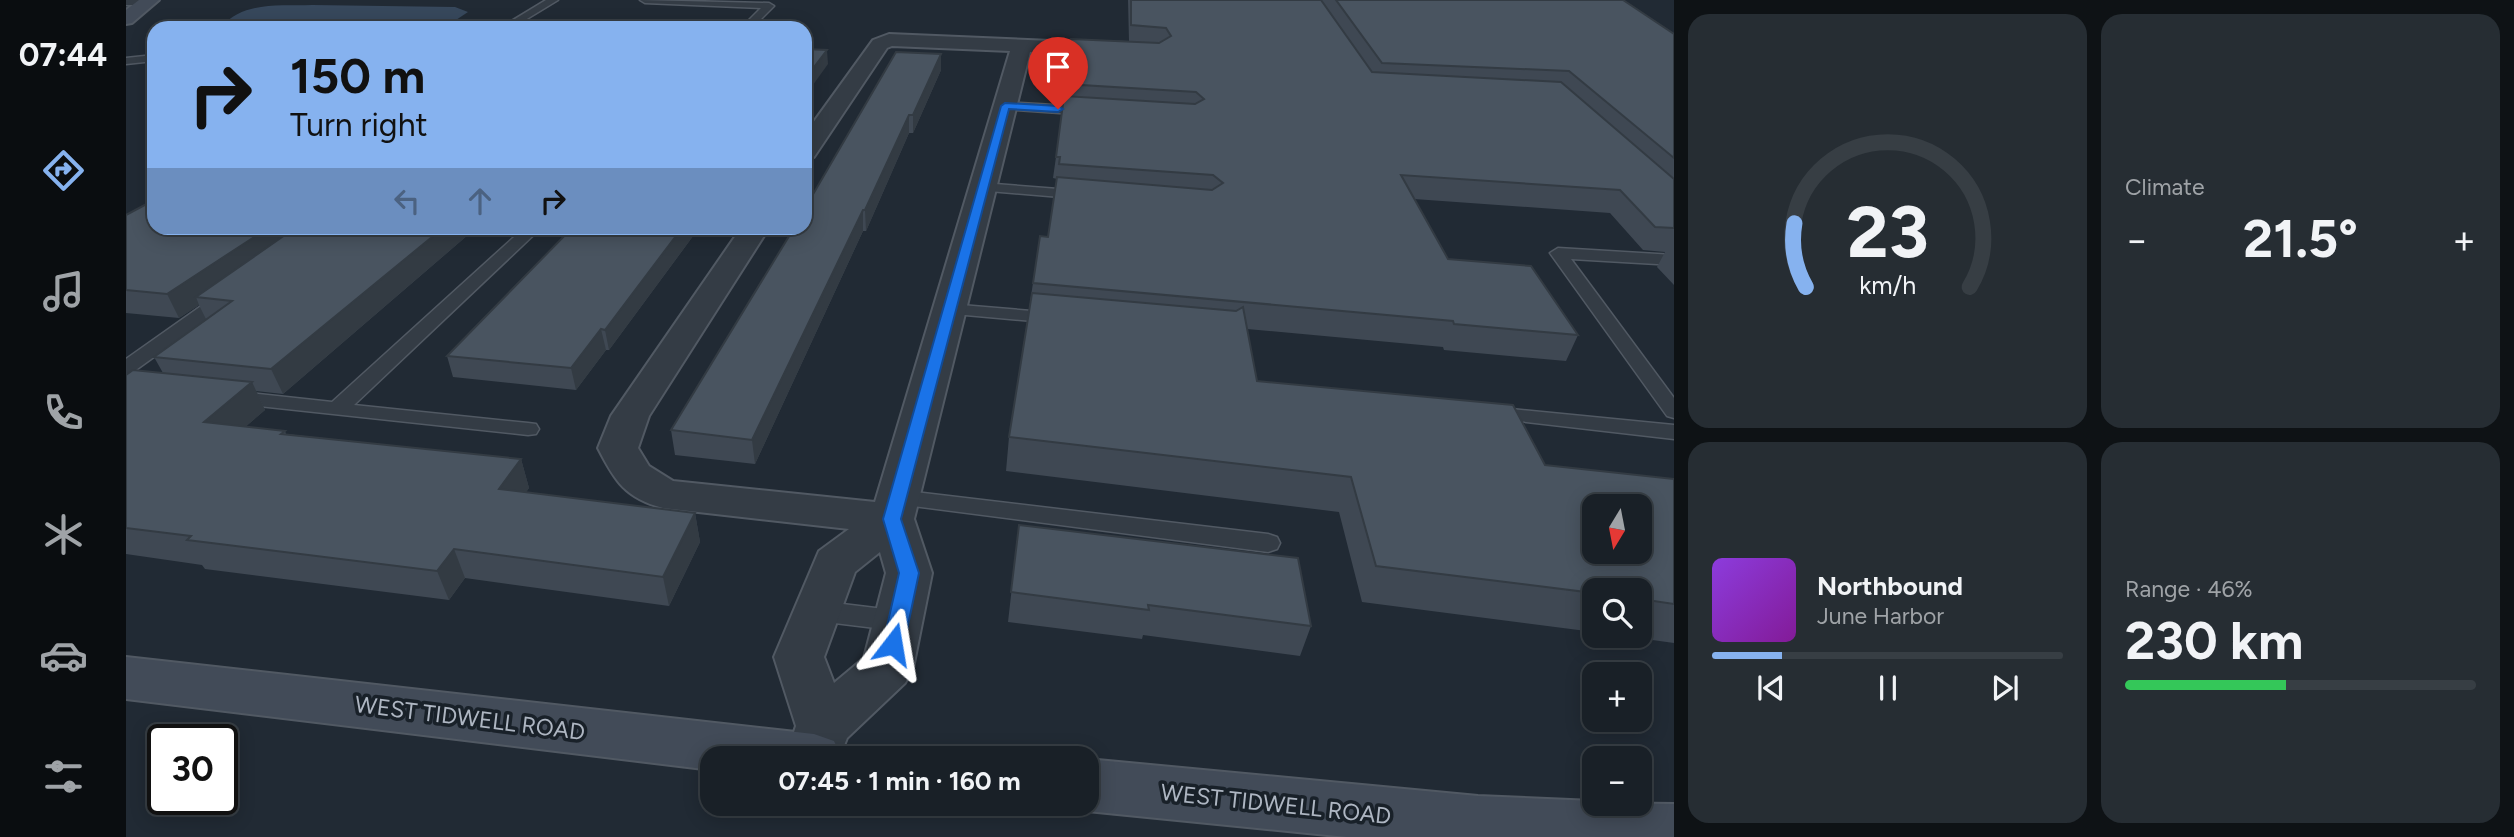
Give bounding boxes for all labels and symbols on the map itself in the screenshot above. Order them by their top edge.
pin [1028,37,1088,109]
north arrow [1582,494,1652,564]
position arrow [856,607,930,681]
street label: WEST TIDWELL ROAD [353,690,587,746]
speed limit sign: 30 [147,724,238,815]
street label: WEST TIDWELL ROAD [1159,778,1393,830]

